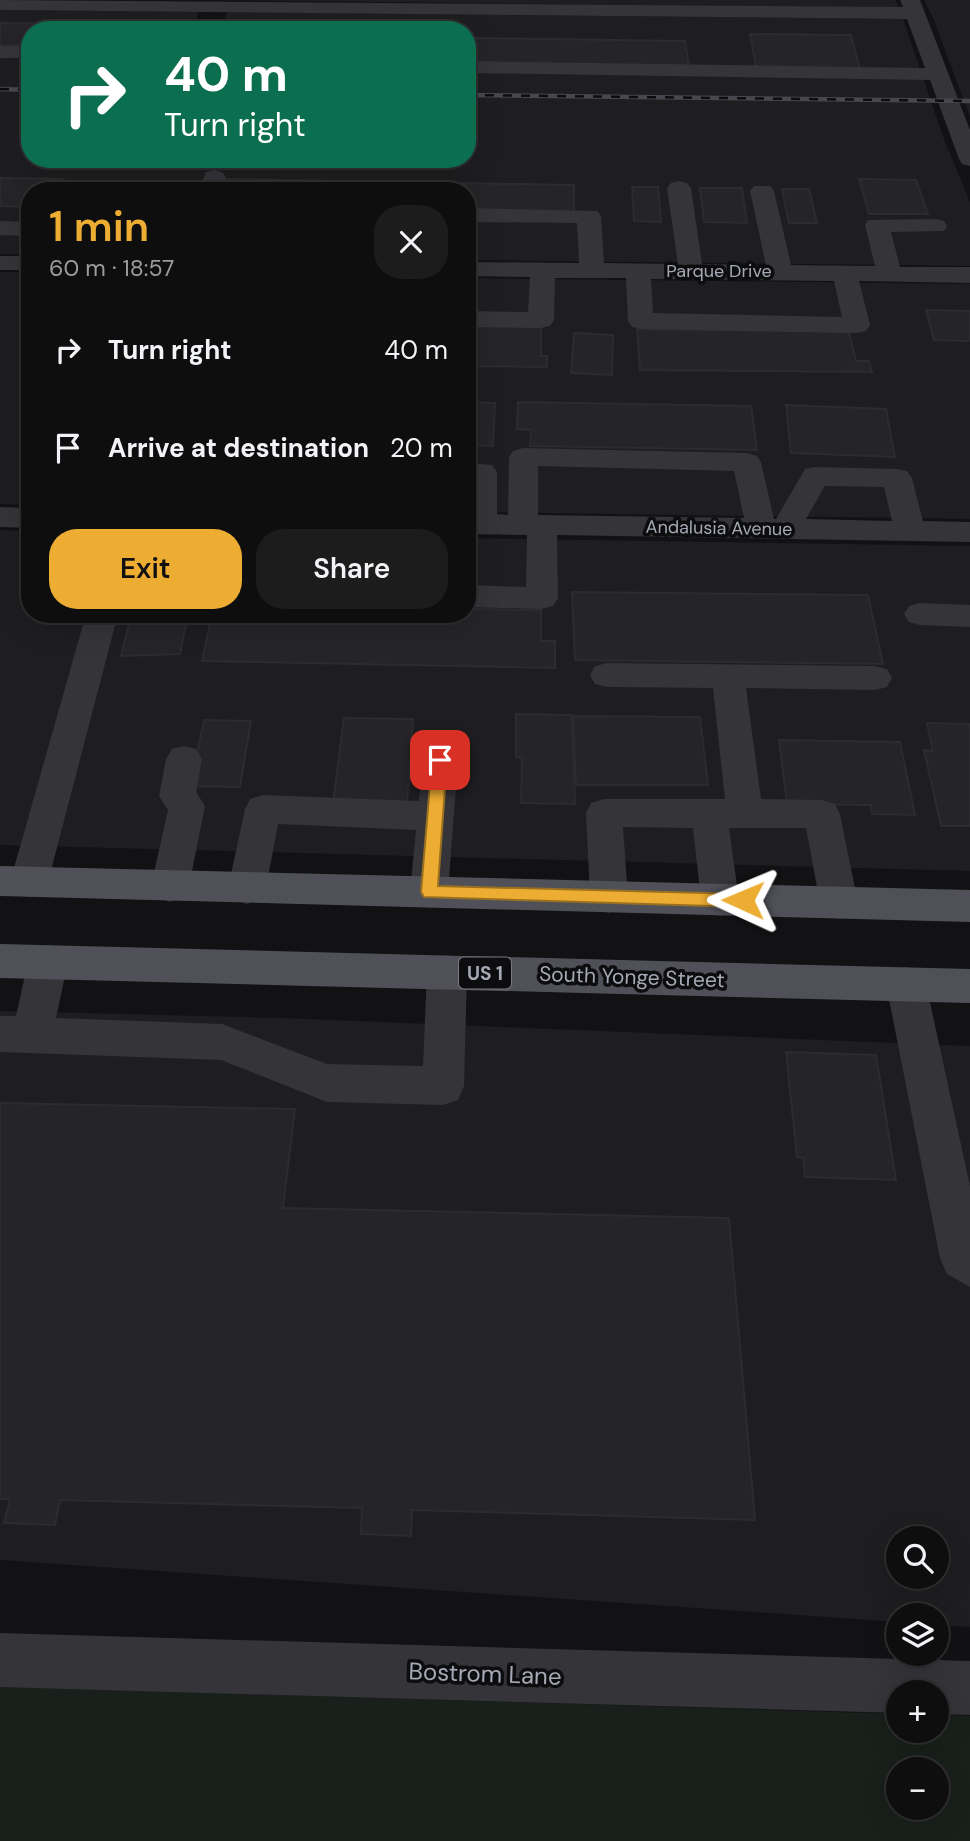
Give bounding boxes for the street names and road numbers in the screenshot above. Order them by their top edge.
street label: Parque Drive [666,259,772,283]
street label: Andalusia Avenue [645,515,793,541]
road number: US 1 [459,958,511,988]
street label: South Yonge Street [539,960,725,994]
street label: Bostrom Lane [408,1655,562,1692]

